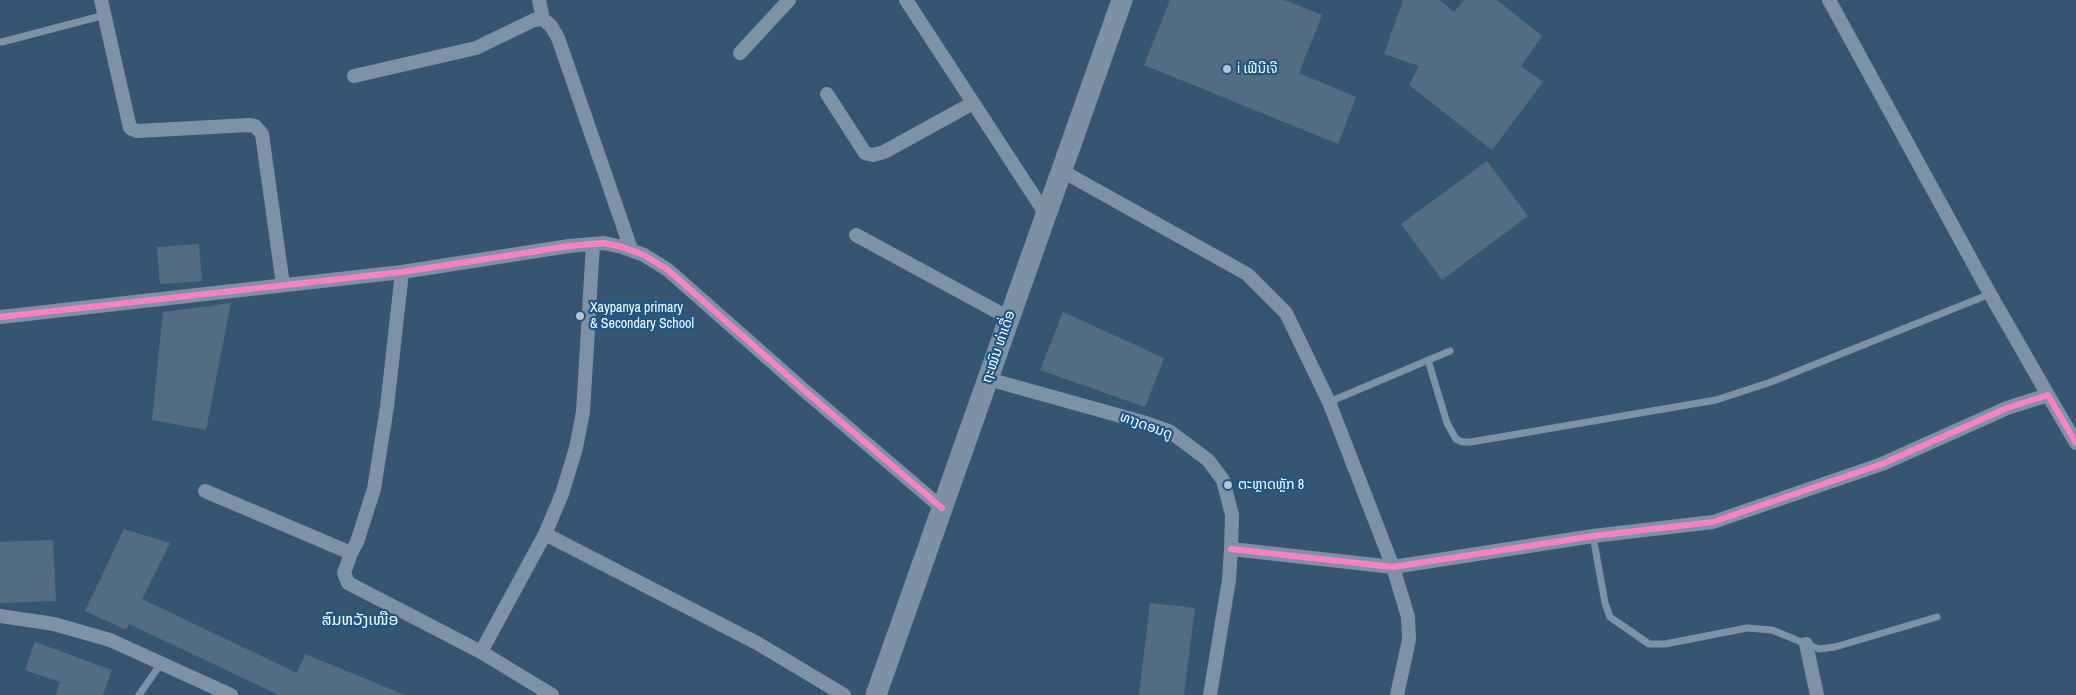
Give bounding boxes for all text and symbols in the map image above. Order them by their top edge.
place label: i ເຟີນີເຈີ [1237,61,1278,77]
marker: i ເຟີນີເຈີ [1221,63,1233,75]
place label: Xaypanya primary & Secondary School [590,300,694,332]
street label: ຖະໝົນ ທ່າເດື່ອ [979,308,1019,386]
marker: Xaypanya primary & Secondary School [574,310,586,322]
street label: ທາງດອນດູ [1117,409,1175,443]
place label: ຕະຫຼາດຫຼັກ 8 [1238,477,1304,493]
marker: ຕະຫຼາດຫຼັກ 8 [1222,479,1234,491]
district label: ສົມຫວັງເໜືອ [322,611,398,631]

